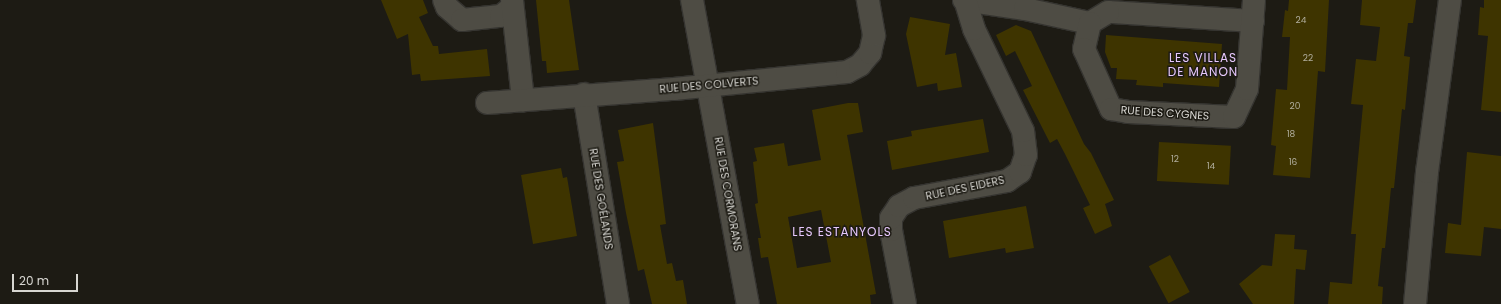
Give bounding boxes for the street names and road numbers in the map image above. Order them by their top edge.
street label: RUE DES COLVERTS [659,74,759,96]
street label: RUE DES CYGNES [1120,103,1210,123]
street label: RUE DES CORMORANS [711,136,745,252]
street label: RUE DES GOÉLANDS [586,147,616,251]
street label: RUE DES EIDERS [924,173,1006,203]

